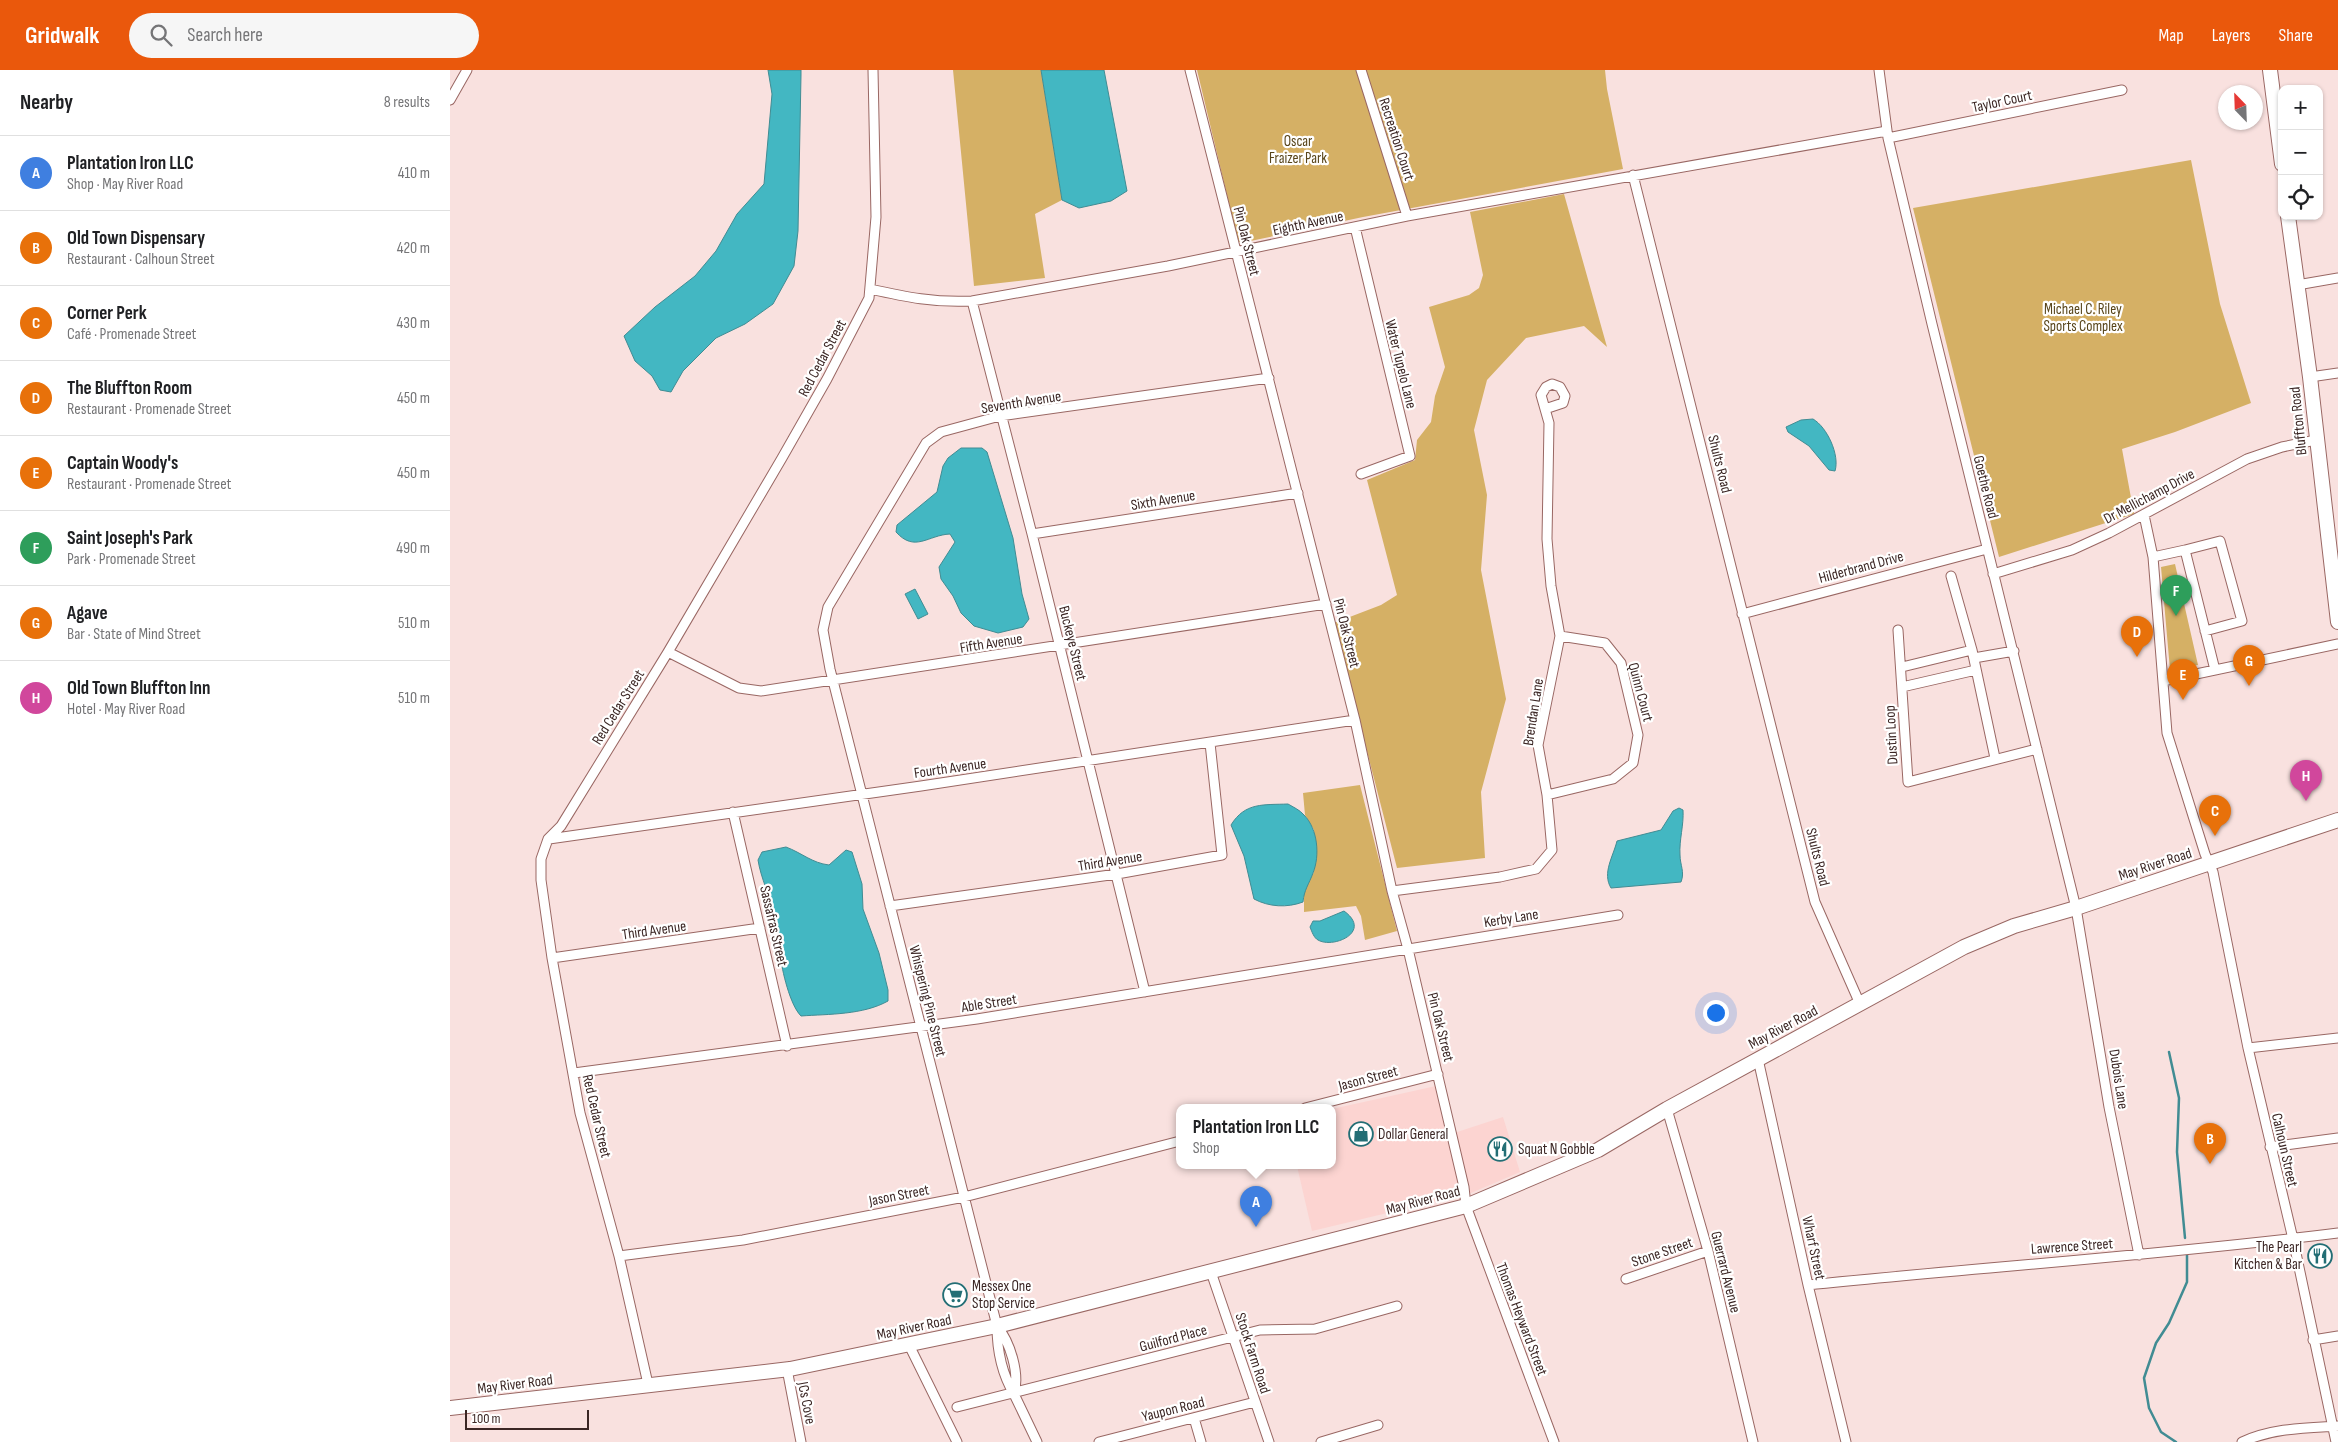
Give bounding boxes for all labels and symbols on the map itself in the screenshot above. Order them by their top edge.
north arrow [2218,85,2263,130]
street label: Taylor Court [1970,86,2034,117]
street label: Recreation Court [1374,95,1419,183]
park label: Oscar Fraizer Park [1269,132,1327,168]
street label: Pin Oak Street [1229,205,1264,278]
street label: Eighth Avenue [1271,207,1345,240]
park label: Michael C. Riley Sports Complex [2043,300,2123,336]
street label: Red Cedar Street [794,316,851,400]
street label: Water Tupelo Lane [1380,318,1421,411]
street label: Bluffton Road [2285,386,2312,456]
street label: Seventh Avenue [980,387,1062,418]
street label: Shults Road [1703,433,1736,495]
street label: Goethe Road [1969,454,2002,521]
street label: Dr Mellichamp Drive [2100,465,2198,528]
street label: Sixth Avenue [1130,486,1197,515]
street label: Hilderbrand Drive [1817,547,1906,588]
pin: F [2160,575,2192,616]
street label: Pin Oak Street [1329,597,1364,670]
street label: Buckeye Street [1054,604,1091,683]
pin: D [2121,616,2153,657]
street label: Fifth Avenue [958,629,1024,658]
pin: G [2233,645,2265,686]
pin: E [2167,659,2199,700]
street label: Quinn Court [1624,661,1658,724]
street label: Red Cedar Street [588,666,649,748]
street label: Brendan Lane [1519,677,1548,747]
street label: Dustin Loop [1880,705,1903,765]
street label: Fourth Avenue [913,754,987,783]
pin: H [2290,760,2322,801]
pin: C [2199,795,2231,836]
street label: Shults Road [1801,826,1834,888]
street label: May River Road [2116,844,2194,885]
street label: Third Avenue [1077,847,1143,876]
street label: Sassafras Street [755,884,792,969]
street label: Kerby Lane [1482,905,1540,932]
street label: Third Avenue [621,917,687,944]
street label: Whispering Pine Street [904,943,951,1059]
street label: Able Street [959,990,1018,1017]
street label: Pin Oak Street [1423,991,1458,1064]
your location [1703,1000,1729,1026]
street label: May River Road [1745,1001,1821,1054]
street label: Dubois Lane [2104,1048,2133,1110]
street label: Jason Street [1335,1061,1400,1096]
street label: Red Cedar Street [578,1073,615,1160]
street label: Calhoun Street [2267,1111,2302,1189]
shop icon: Dollar General [1348,1121,1374,1147]
pin: B [2194,1123,2226,1164]
place label: Dollar General [1378,1125,1448,1144]
restaurant icon: Squat N Gobble [1487,1136,1513,1162]
place label: Squat N Gobble [1518,1140,1595,1159]
street label: Jason Street [866,1180,931,1211]
street label: May River Road [1384,1181,1462,1219]
pin: A [1240,1186,1272,1227]
street label: Wharf Street [1797,1214,1830,1282]
street label: Guerrard Avenue [1706,1229,1745,1315]
street label: Stone Street [1629,1233,1696,1272]
street label: Lawrence Street [2030,1234,2114,1259]
place label: The Pearl Kitchen & Bar [2234,1238,2303,1274]
restaurant icon: The Pearl Kitchen & Bar [2307,1243,2333,1269]
street label: Thomas Heyward Street [1491,1260,1552,1379]
place label: Messex One Stop Service [972,1277,1035,1313]
supermarket icon: Messex One Stop Service [942,1282,968,1308]
street label: May River Road [875,1310,953,1345]
street label: Stock Farm Road [1231,1310,1274,1396]
street label: Guilford Place [1137,1320,1209,1357]
street label: May River Road [476,1370,554,1399]
street label: JCs Cove [793,1379,820,1426]
street label: Yaupon Road [1140,1393,1206,1426]
scale bar [465,1407,589,1430]

